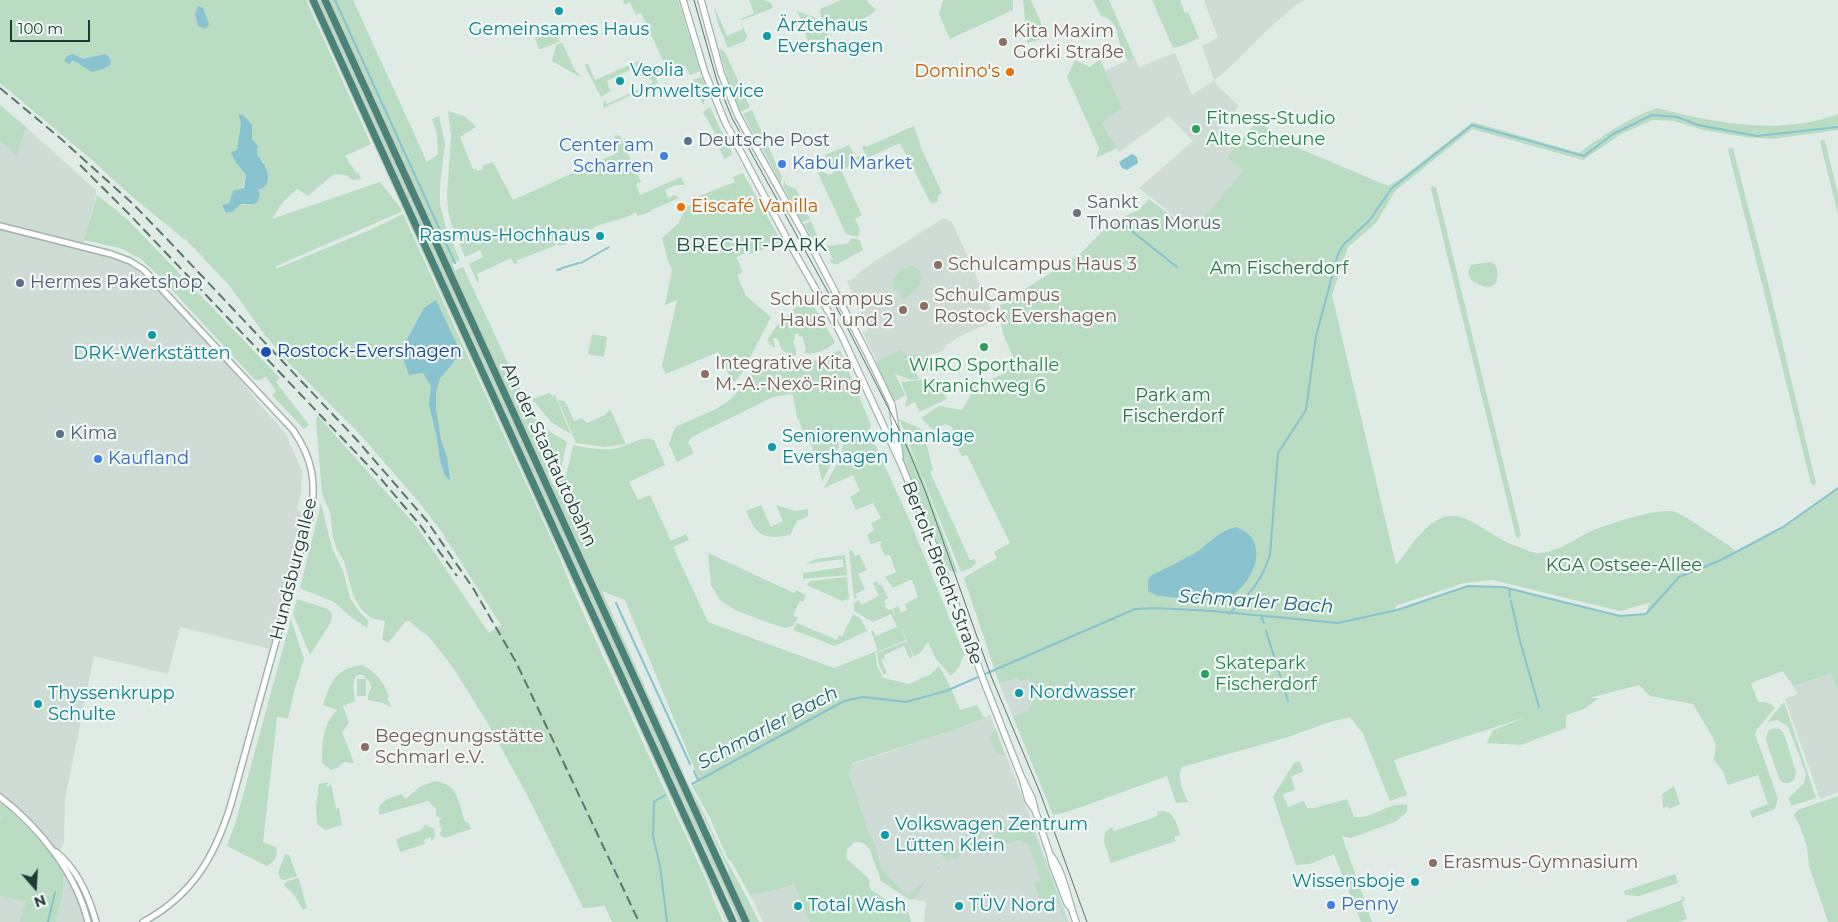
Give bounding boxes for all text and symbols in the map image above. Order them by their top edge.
marker: Gemeinsames Haus [553,5,565,17]
scale bar [12,10,92,42]
place label: Ärztehaus Evershagen [777,15,883,58]
text: 100 m [18,19,63,38]
place label: Gemeinsames Haus [469,19,649,41]
place label: Kita Maxim Gorki Straße [1013,21,1124,64]
marker: Ärztehaus Evershagen [761,30,773,42]
marker: Kita Maxim Gorki Straße [997,36,1009,48]
place label: Veolia Umweltservice [630,60,764,102]
place label: Domino's [914,61,1000,83]
marker: Domino's [1004,66,1016,78]
marker: Veolia Umweltservice [614,75,626,87]
place label: Fitness-Studio Alte Scheune [1206,108,1335,150]
marker: Fitness-Studio Alte Scheune [1190,123,1202,135]
place label: Deutsche Post [698,130,830,152]
place label: Center am Scharren [559,135,654,178]
marker: Deutsche Post [682,135,694,147]
marker: Center am Scharren [658,150,670,162]
place label: Kabul Market [792,153,912,175]
marker: Kabul Market [776,158,788,170]
place label: Sankt Thomas Morus [1087,192,1221,234]
place label: Eiscafé Vanilla [691,196,818,218]
marker: Eiscafé Vanilla [675,201,687,213]
marker: Sankt Thomas Morus [1071,207,1083,219]
place label: Rasmus-Hochhaus [419,225,590,247]
marker: Rasmus-Hochhaus [594,230,606,242]
district label: BRECHT-PARK [675,234,829,256]
place label: Schulcampus Haus 3 [948,254,1137,276]
park label: Am Fischerdorf [1210,258,1348,280]
marker: Schulcampus Haus 3 [932,259,944,271]
place label: Hermes Paketshop [30,272,202,294]
marker: Hermes Paketshop [14,277,26,289]
place label: SchulCampus Rostock Evershagen [934,285,1117,328]
place label: Schulcampus Haus 1 und 2 [770,289,893,332]
marker: SchulCampus Rostock Evershagen [918,300,930,312]
marker: Schulcampus Haus 1 und 2 [897,304,909,316]
marker: DRK-Werkstätten [146,329,158,341]
place label: Rostock-Evershagen [277,341,462,363]
marker: WIRO Sporthalle Kranichweg 6 [978,341,990,353]
place label: DRK-Werkstätten [73,343,231,365]
marker: Rostock-Evershagen [259,345,273,359]
place label: Integrative Kita M.-A.-Nexö-Ring [715,353,862,396]
place label: WIRO Sporthalle Kranichweg 6 [909,355,1059,398]
street label: An der Stadtautobahn [497,360,601,550]
marker: Integrative Kita M.-A.-Nexö-Ring [699,368,711,380]
park label: Park am Fischerdorf [1122,385,1224,428]
place label: Kima [70,423,117,445]
place label: Seniorenwohnanlage Evershagen [782,426,975,468]
marker: Kima [54,428,66,440]
marker: Seniorenwohnanlage Evershagen [766,441,778,453]
place label: Kaufland [108,448,189,470]
marker: Kaufland [92,453,104,465]
street label: Bertolt-Brecht-Straße [897,478,987,668]
street label: Hundsburgallee [266,496,322,642]
park label: KGA Ostsee-Allee [1546,555,1702,577]
water label: Schmarler Bach [1178,585,1334,619]
place label: Skatepark Fischerdorf [1215,653,1317,696]
marker: Skatepark Fischerdorf [1199,668,1211,680]
water label: Schmarler Bach [694,681,842,775]
place label: Nordwasser [1029,682,1136,704]
place label: Thyssenkrupp Schulte [48,683,175,726]
marker: Nordwasser [1013,687,1025,699]
marker: Thyssenkrupp Schulte [32,698,44,710]
place label: Begegnungsstätte Schmarl e.V. [375,726,544,769]
marker: Begegnungsstätte Schmarl e.V. [359,741,371,753]
place label: Volkswagen Zentrum Lütten Klein [895,814,1088,856]
marker: Volkswagen Zentrum Lütten Klein [879,829,891,841]
place label: Erasmus-Gymnasium [1443,852,1638,874]
marker: Erasmus-Gymnasium [1427,857,1439,869]
north arrow [10,862,60,912]
place label: Wissensboje [1292,871,1405,893]
marker: Wissensboje [1409,876,1421,888]
text: N [32,891,48,912]
place label: Penny [1341,894,1398,916]
place label: Total Wash [808,895,906,917]
place label: TÜV Nord [969,895,1056,917]
marker: Penny [1325,899,1337,911]
marker: Total Wash [792,900,804,912]
marker: TÜV Nord [953,900,965,912]

